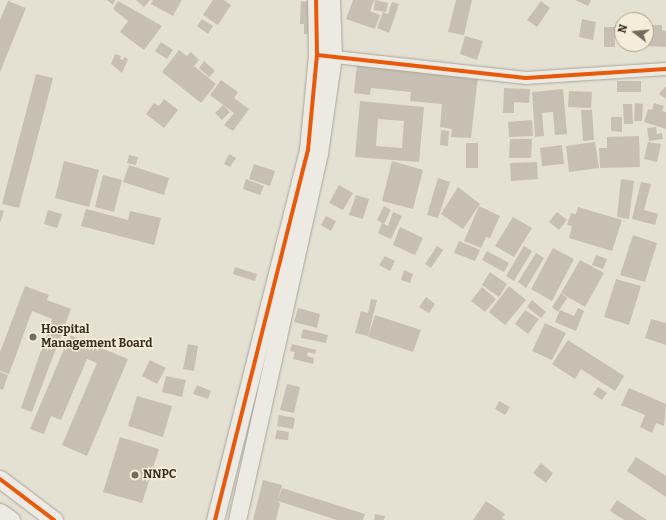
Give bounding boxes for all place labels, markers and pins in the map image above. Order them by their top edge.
place label: Hospital Management Board [41,323,152,351]
marker: Hospital Management Board [28,332,38,342]
place label: NNPC [143,468,176,482]
marker: NNPC [130,470,140,480]

